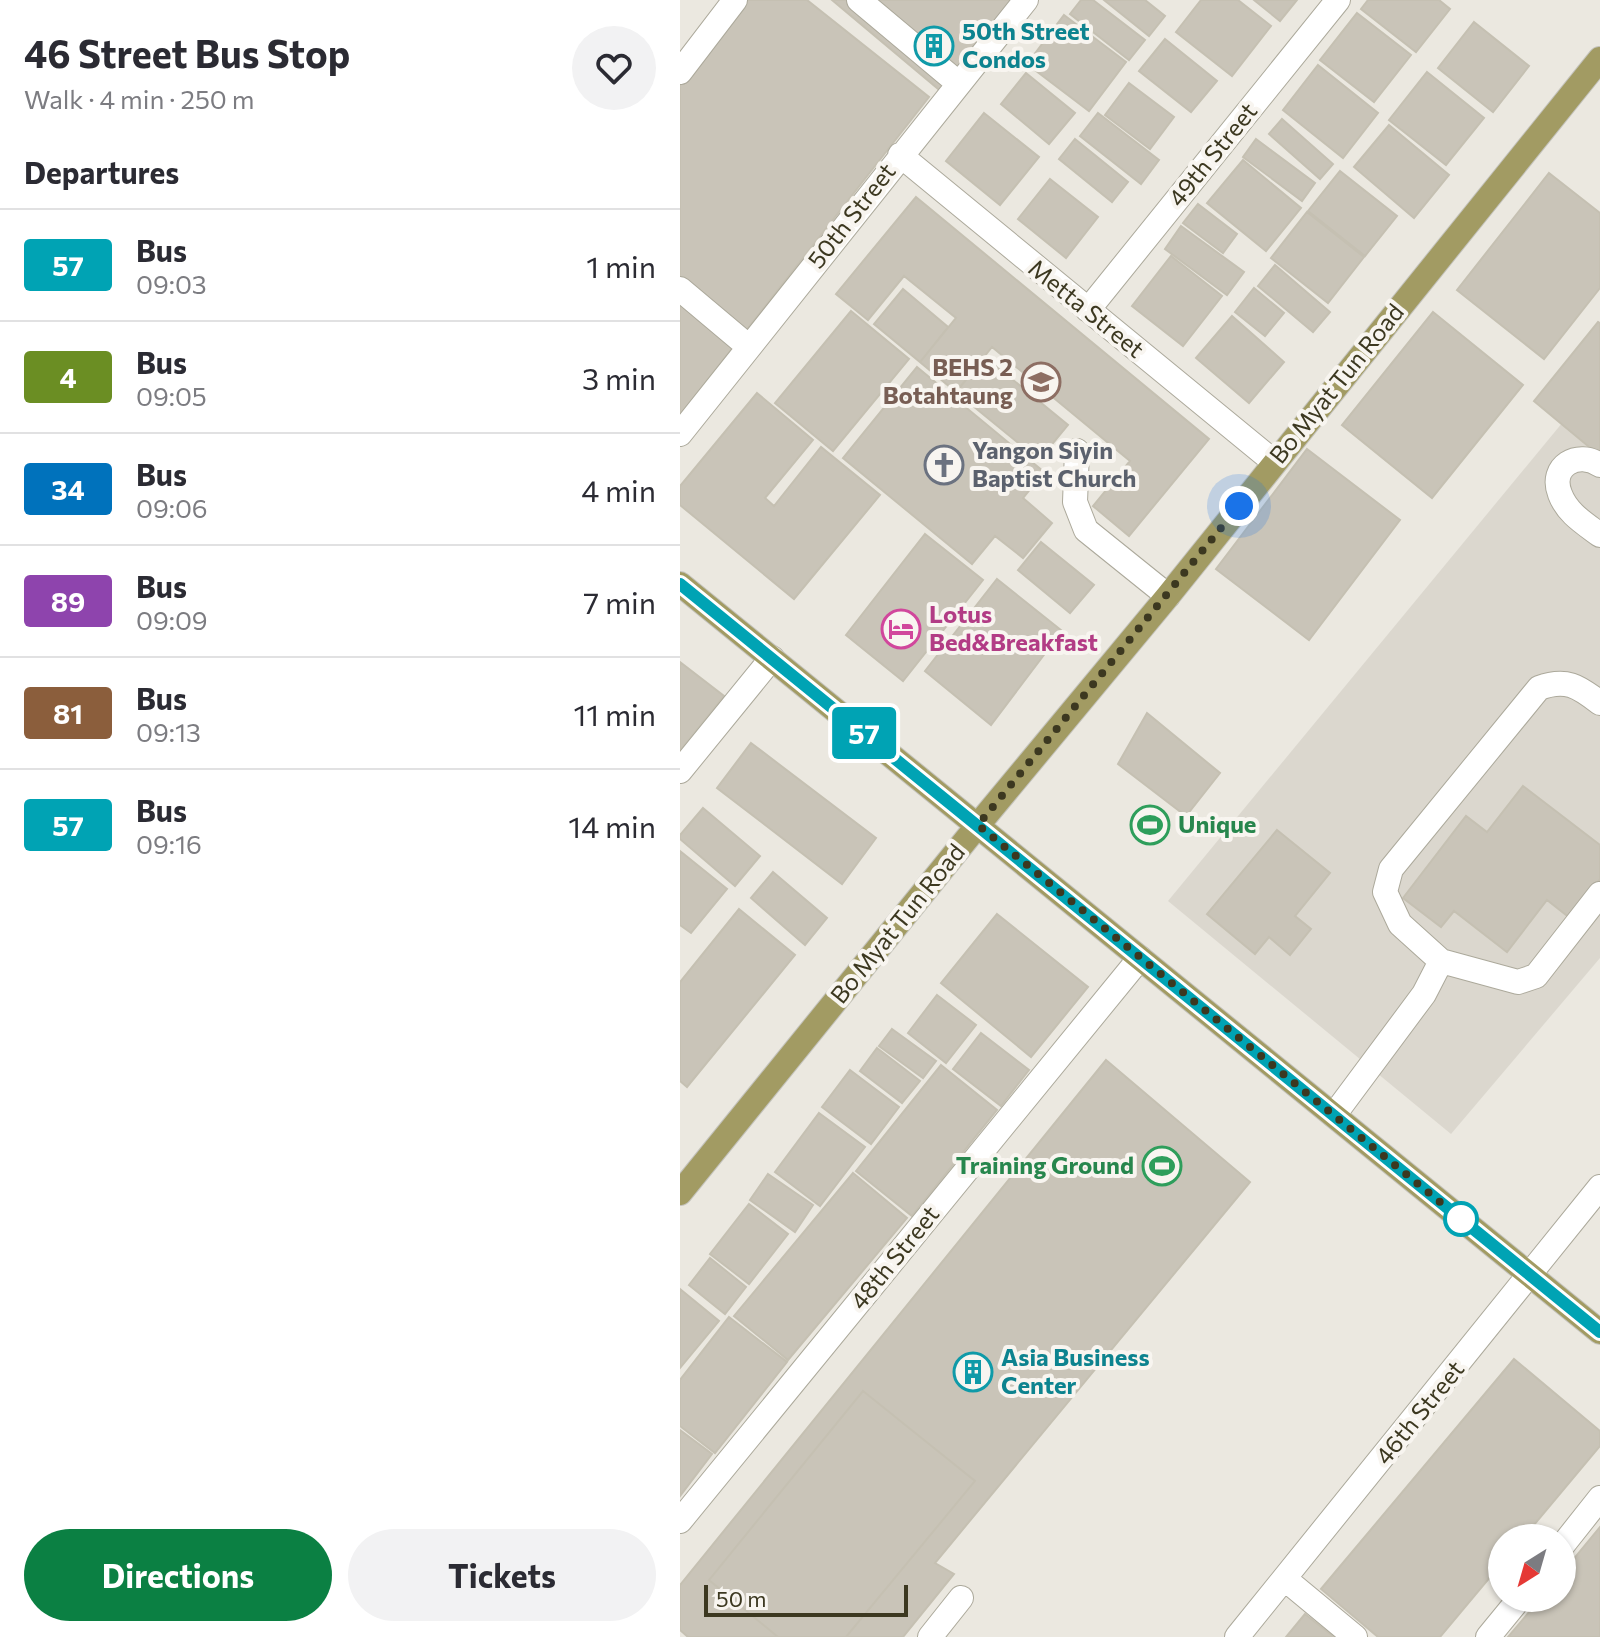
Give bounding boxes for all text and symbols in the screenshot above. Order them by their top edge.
place label: 50th Street Condos [962,16,1090,73]
building icon: 50th Street Condos [913,25,955,67]
button: heart [572,26,656,110]
text: 46 Street Bus Stop [24,29,350,76]
text: Walk · 4 min · 250 m [24,83,254,114]
street label: 49th Street [1161,96,1263,212]
text: Departures [24,153,179,190]
street label: 50th Street [801,157,901,273]
text: Bus [136,231,187,268]
text: 1 min [586,247,656,284]
text: 57 [52,248,84,282]
street label: Metta Street [1023,252,1151,363]
text: 09:03 [136,268,207,299]
street label: Bo Myat Tun Road [1263,297,1409,469]
text: Bus [136,343,187,380]
place label: BEHS 2 Botahtaung [883,352,1013,409]
text: 3 min [582,359,656,396]
text: 4 [59,360,77,394]
school or university icon: BEHS 2 Botahtaung [1020,361,1062,403]
text: 09:05 [136,380,207,411]
place label: Yangon Siyin Baptist Church [972,435,1136,492]
church icon: Yangon Siyin Baptist Church [923,444,965,486]
text: Bus [136,455,187,492]
text: 4 min [581,471,656,508]
text: 34 [51,472,85,506]
your location [1219,486,1259,526]
text: 09:06 [136,492,208,523]
text: Bus [136,567,187,604]
text: 7 min [583,583,656,620]
text: 89 [51,584,85,618]
place label: Lotus Bed&Breakfast [929,599,1098,656]
text: 09:09 [136,604,208,635]
hotel icon: Lotus Bed&Breakfast [880,608,922,650]
text: Bus [136,679,187,716]
text: 11 min [574,695,656,732]
text: 81 [53,696,83,730]
line badge: 57 [828,707,900,759]
text: 09:13 [136,716,201,747]
text: 57 [848,716,880,750]
text: Bus [136,791,187,828]
sports icon: Unique [1129,804,1171,846]
text: 14 min [568,807,656,844]
text: 57 [52,808,84,842]
place label: Unique [1178,809,1257,838]
text: 09:16 [136,828,202,859]
street label: Bo Myat Tun Road [824,837,970,1009]
sports icon: Training Ground [1141,1145,1183,1187]
place label: Training Ground [956,1150,1134,1179]
street label: 48th Street [843,1199,945,1315]
unlabelled marker [1444,1202,1478,1236]
place label: Asia Business Center [1001,1342,1150,1399]
building icon: Asia Business Center [952,1351,994,1393]
street label: 46th Street [1368,1354,1470,1470]
north arrow [1488,1524,1576,1612]
map controls [1488,1524,1576,1612]
button: Directions [24,1529,332,1621]
button: Tickets [348,1529,656,1621]
scale bar [704,1581,908,1617]
text: 50 m [716,1585,766,1612]

